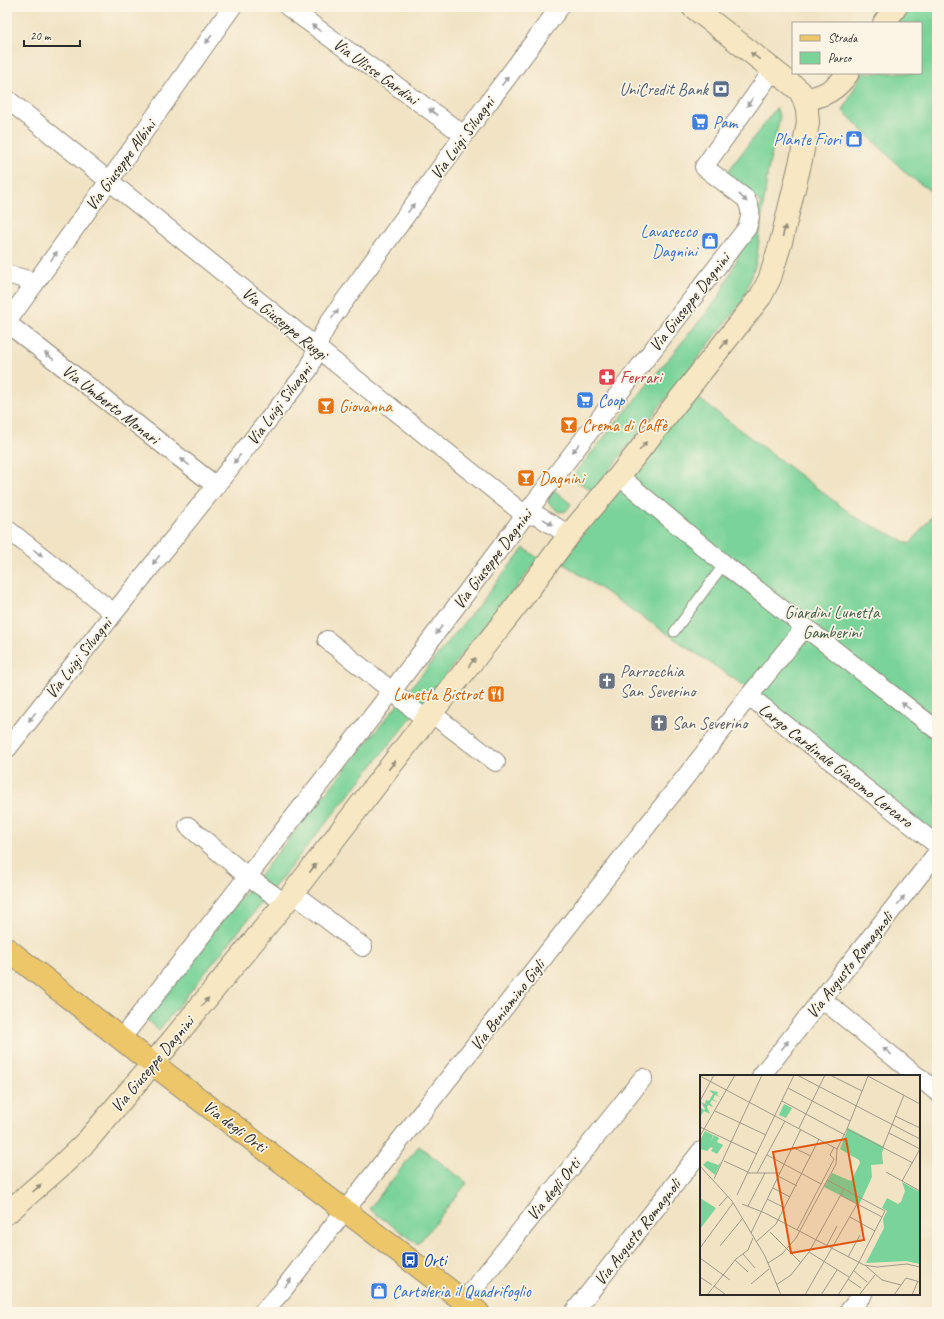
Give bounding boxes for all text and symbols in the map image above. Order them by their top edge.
scale bar [24,22,80,48]
legend [792,22,922,74]
one-way arrow [311,24,321,32]
text: 20 m [30,28,52,44]
text: Strada [828,30,858,46]
street label: Via Ulisse Gardini [329,33,424,110]
one-way arrow [205,34,213,44]
text: Parco [828,50,853,66]
one-way arrow [749,52,760,60]
one-way arrow [500,76,508,86]
place label: UniCredit Bank [620,79,710,100]
bank icon: UniCredit Bank [711,79,731,99]
street label: Via Luigi Silvagni [426,92,500,184]
one-way arrow [746,97,754,107]
one-way arrow [428,108,438,116]
supermarket icon: Pam [690,112,710,132]
place label: Pam [713,112,739,133]
street label: Via Giuseppe Albini [80,114,161,215]
place label: Plante Fiori [774,129,843,150]
shop icon: Plante Fiori [844,129,864,149]
one-way arrow [738,193,748,203]
one-way arrow [407,203,415,214]
place label: Lavasecco Dagnini [641,221,700,262]
one-way arrow [781,225,787,237]
shop icon: Lavasecco Dagnini [700,231,720,251]
street label: Via Giuseppe Dagnini [644,247,736,356]
one-way arrow [50,251,58,262]
street label: Via Giuseppe Ruggi [238,282,333,366]
one-way arrow [331,308,339,319]
one-way arrow [720,338,728,349]
one-way arrow [44,352,55,360]
street label: Via Luigi Silvagni [242,358,318,449]
street label: Via Umberto Monari [58,360,165,450]
pharmacy icon: Ferrari [597,367,617,387]
place label: Ferrari [620,367,664,388]
supermarket icon: Coop [575,390,595,410]
place label: Coop [598,390,626,411]
bar icon: Giovanna [316,396,336,416]
place label: Giovanna [339,396,394,417]
bar icon: Crema di Caffè [559,415,579,435]
place label: Crema di Caffè [582,415,668,436]
one-way arrow [639,440,647,451]
one-way arrow [572,442,581,453]
one-way arrow [233,453,242,464]
one-way arrow [180,458,191,466]
bar icon: Dagnini [516,468,536,488]
place label: Dagnini [539,468,587,489]
street label: Via Giuseppe Dagnini [448,503,538,613]
one-way arrow [543,518,553,526]
one-way arrow [32,549,43,558]
one-way arrow [152,555,161,566]
park label: Giardini Lunetta Gamberini [785,602,881,643]
street label: Via Luigi Silvagni [40,612,118,703]
one-way arrow [434,624,443,635]
one-way arrow [467,657,476,668]
place label: Parrocchia San Severino [620,661,697,702]
church icon: Parrocchia San Severino [597,671,617,691]
place label: Lunetta Bistrot [393,684,485,705]
restaurant icon: Lunetta Bistrot [486,684,506,704]
street label: Largo Cardinale Giacomo Lercaro [754,699,918,833]
one-way arrow [901,702,912,710]
one-way arrow [28,712,37,723]
church icon: San Severino [649,713,669,733]
place label: San Severino [672,713,749,734]
one-way arrow [387,759,396,770]
one-way arrow [308,862,317,873]
one-way arrow [896,894,905,905]
street label: Via Augusto Romagnoli [801,906,899,1023]
street label: Via Beniamino Gigli [465,954,551,1055]
one-way arrow [200,996,209,1007]
street label: Via Giuseppe Dagnini [106,1010,201,1117]
one-way arrow [781,1040,789,1051]
one-way arrow [881,1047,892,1056]
inset map [700,1075,920,1295]
street label: Via degli Orti [199,1096,272,1158]
street label: Via degli Orti [522,1152,586,1225]
street label: Via Augusto Romagnoli [589,1173,687,1290]
one-way arrow [32,1184,42,1193]
bus stop icon: Orti [400,1250,420,1270]
place label: Orti [423,1250,448,1271]
one-way arrow [284,1277,292,1288]
shop icon: Cartoleria il Quadrifoglio [369,1281,389,1301]
place label: Cartoleria il Quadrifoglio [392,1281,532,1302]

